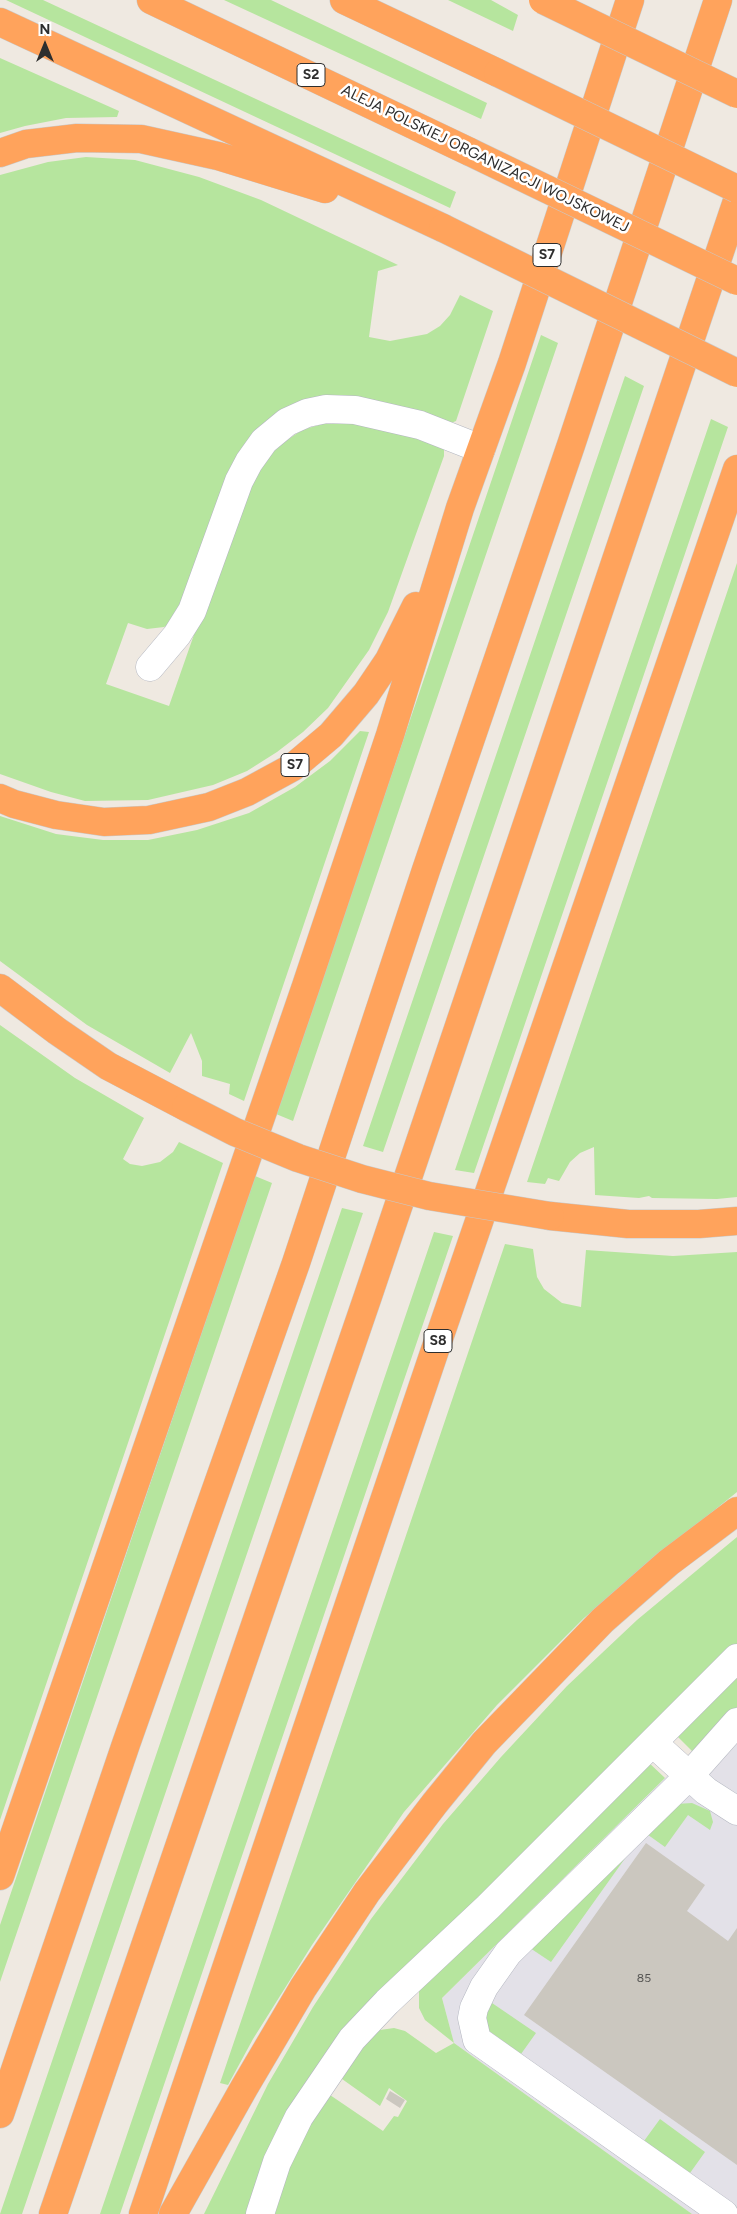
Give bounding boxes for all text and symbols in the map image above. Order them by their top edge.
north arrow [20,20,70,70]
text: N [40,21,50,38]
road number: S2 [297,64,325,86]
street label: ALEJA POLSKIEJ ORGANIZACJI WOJSKOWEJ [338,81,632,237]
road number: S7 [533,244,561,266]
road number: S7 [281,754,309,776]
road number: S8 [424,1330,452,1352]
house number: 85 [637,1971,651,1985]

